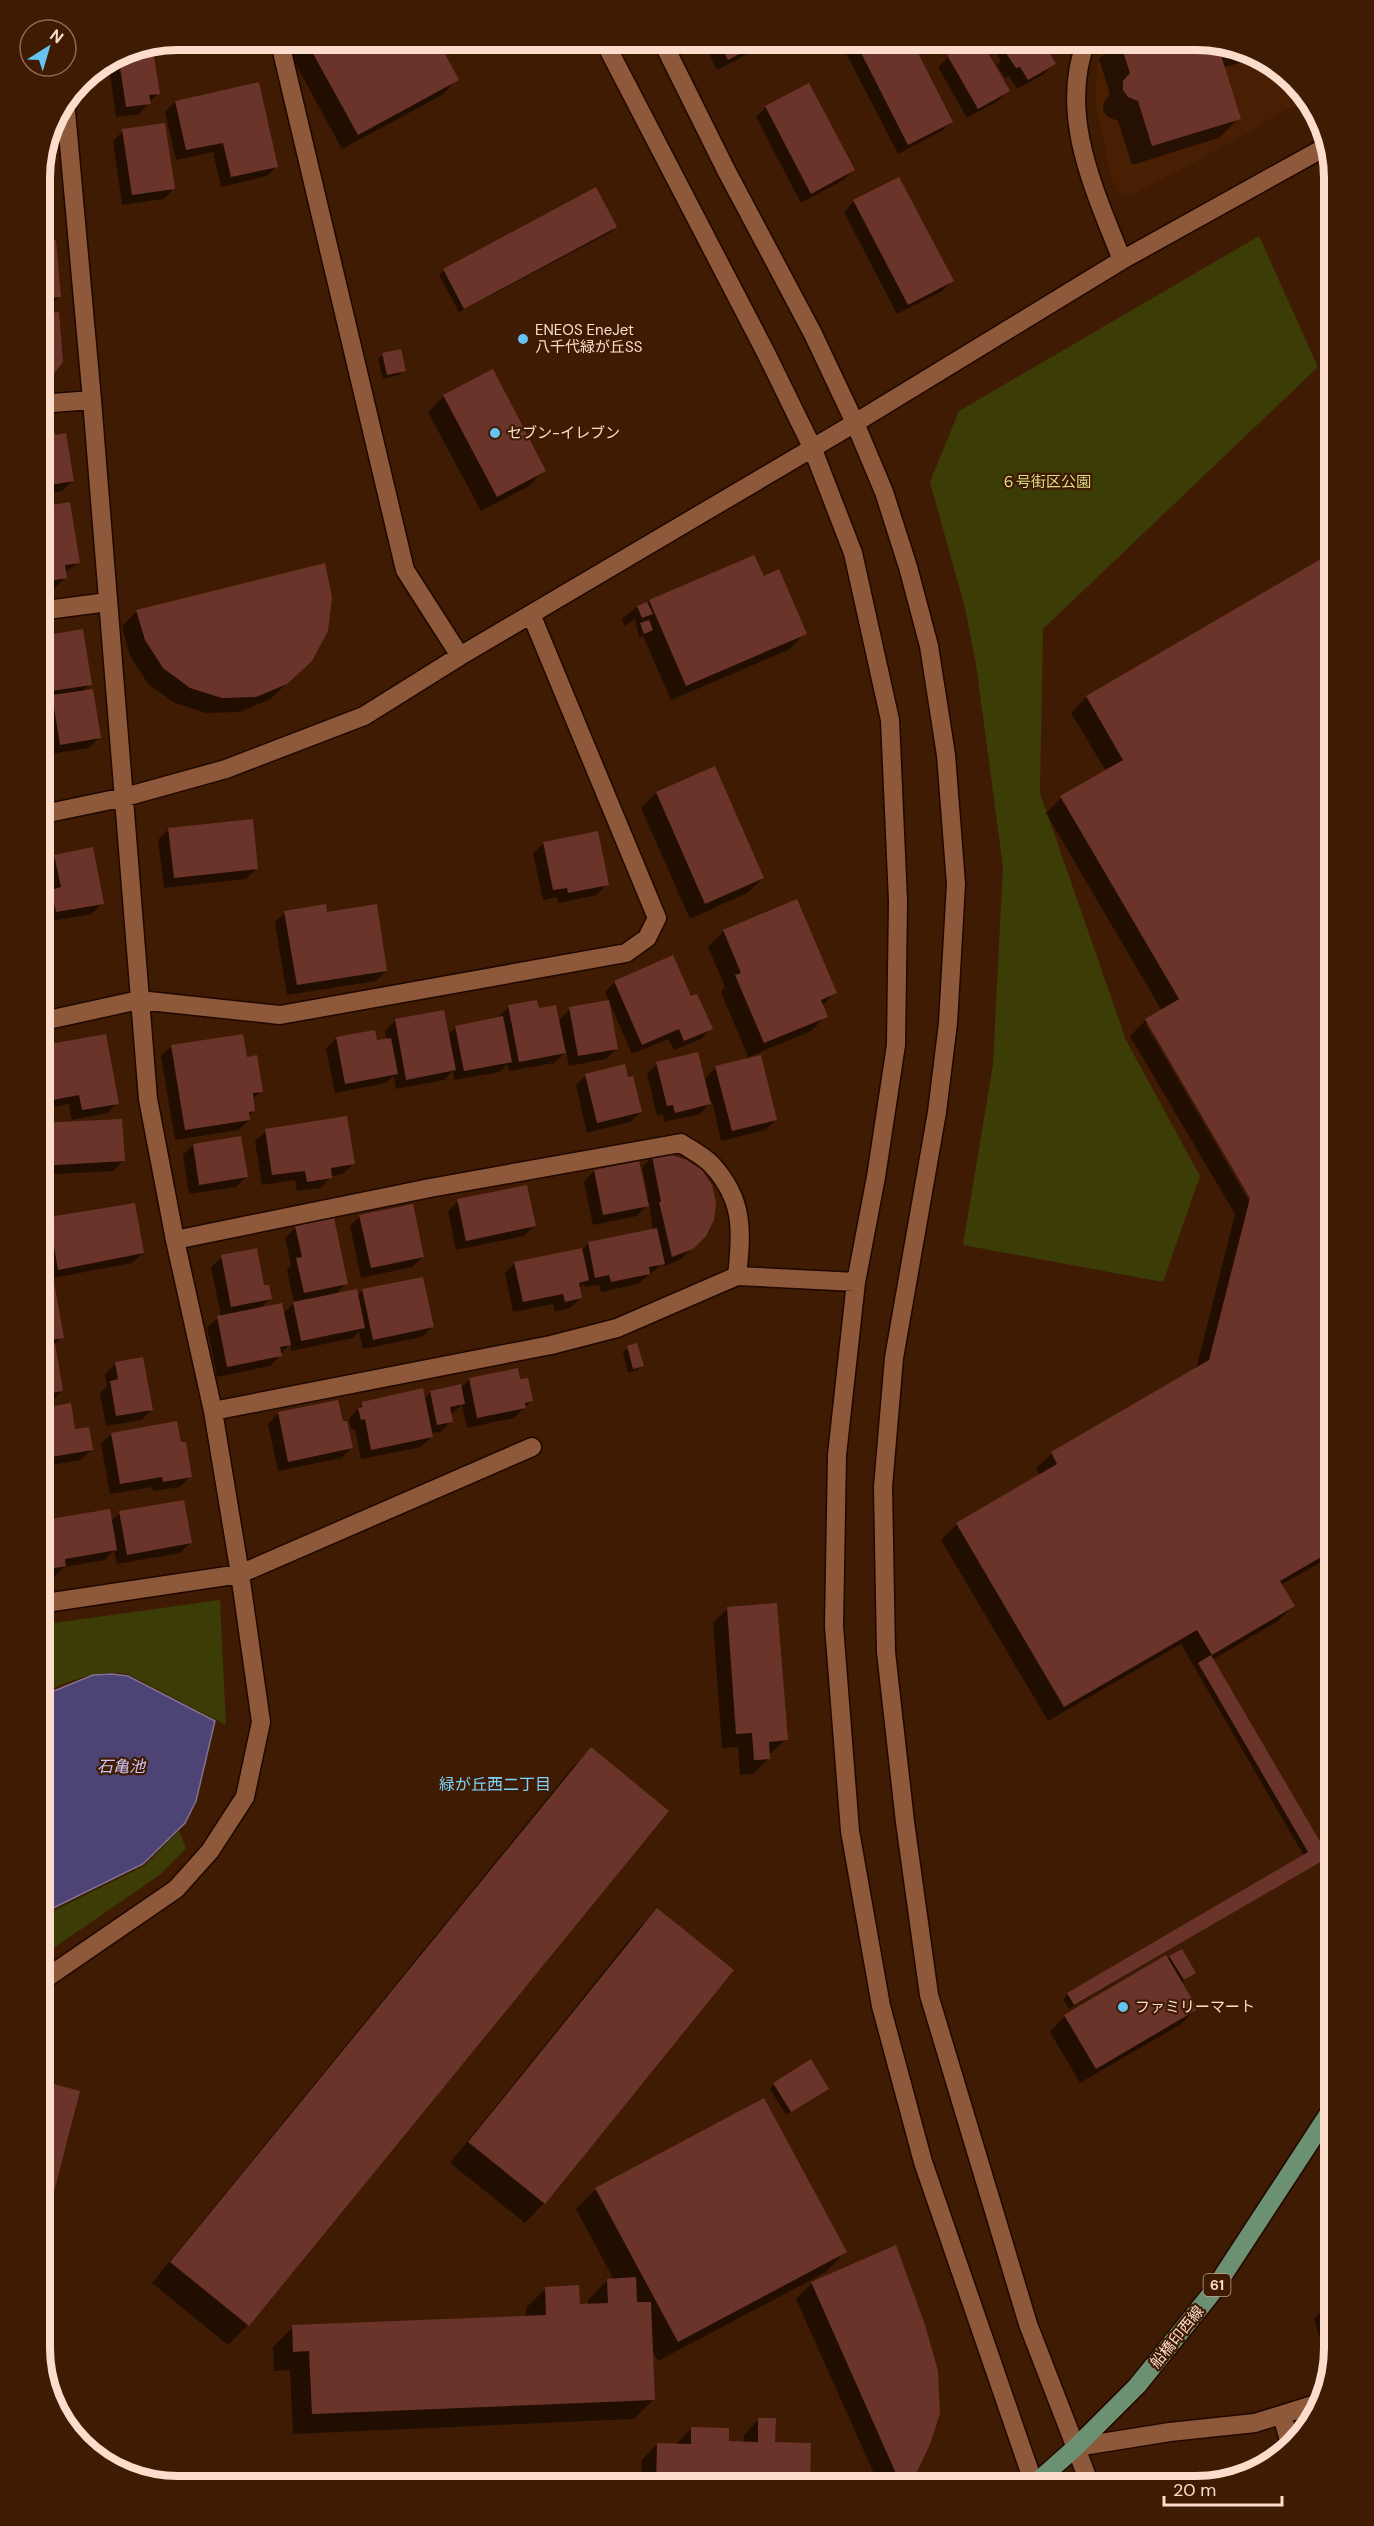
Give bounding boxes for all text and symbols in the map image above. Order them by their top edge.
north arrow [18,18,78,78]
text: N [46,25,68,48]
place label: ENEOS EneJet 八千代緑が丘SS [535,320,643,357]
marker: ENEOS EneJet 八千代緑が丘SS [516,332,530,346]
place label: セブン-イレブン [507,423,620,443]
marker: セブン-イレブン [488,426,502,440]
park label: ６号街区公園 [1001,472,1091,492]
water label: 石亀池 [97,1756,147,1777]
district label: 緑が丘西二丁目 [439,1774,551,1795]
place label: ファミリーマート [1135,1997,1255,2017]
marker: ファミリーマート [1116,2000,1130,2014]
road number: 61 [1204,2274,1230,2296]
street label: 船橋印西線 [1146,2302,1208,2372]
scale bar [1164,2469,1282,2507]
text: 20 m [1173,2478,1216,2502]

